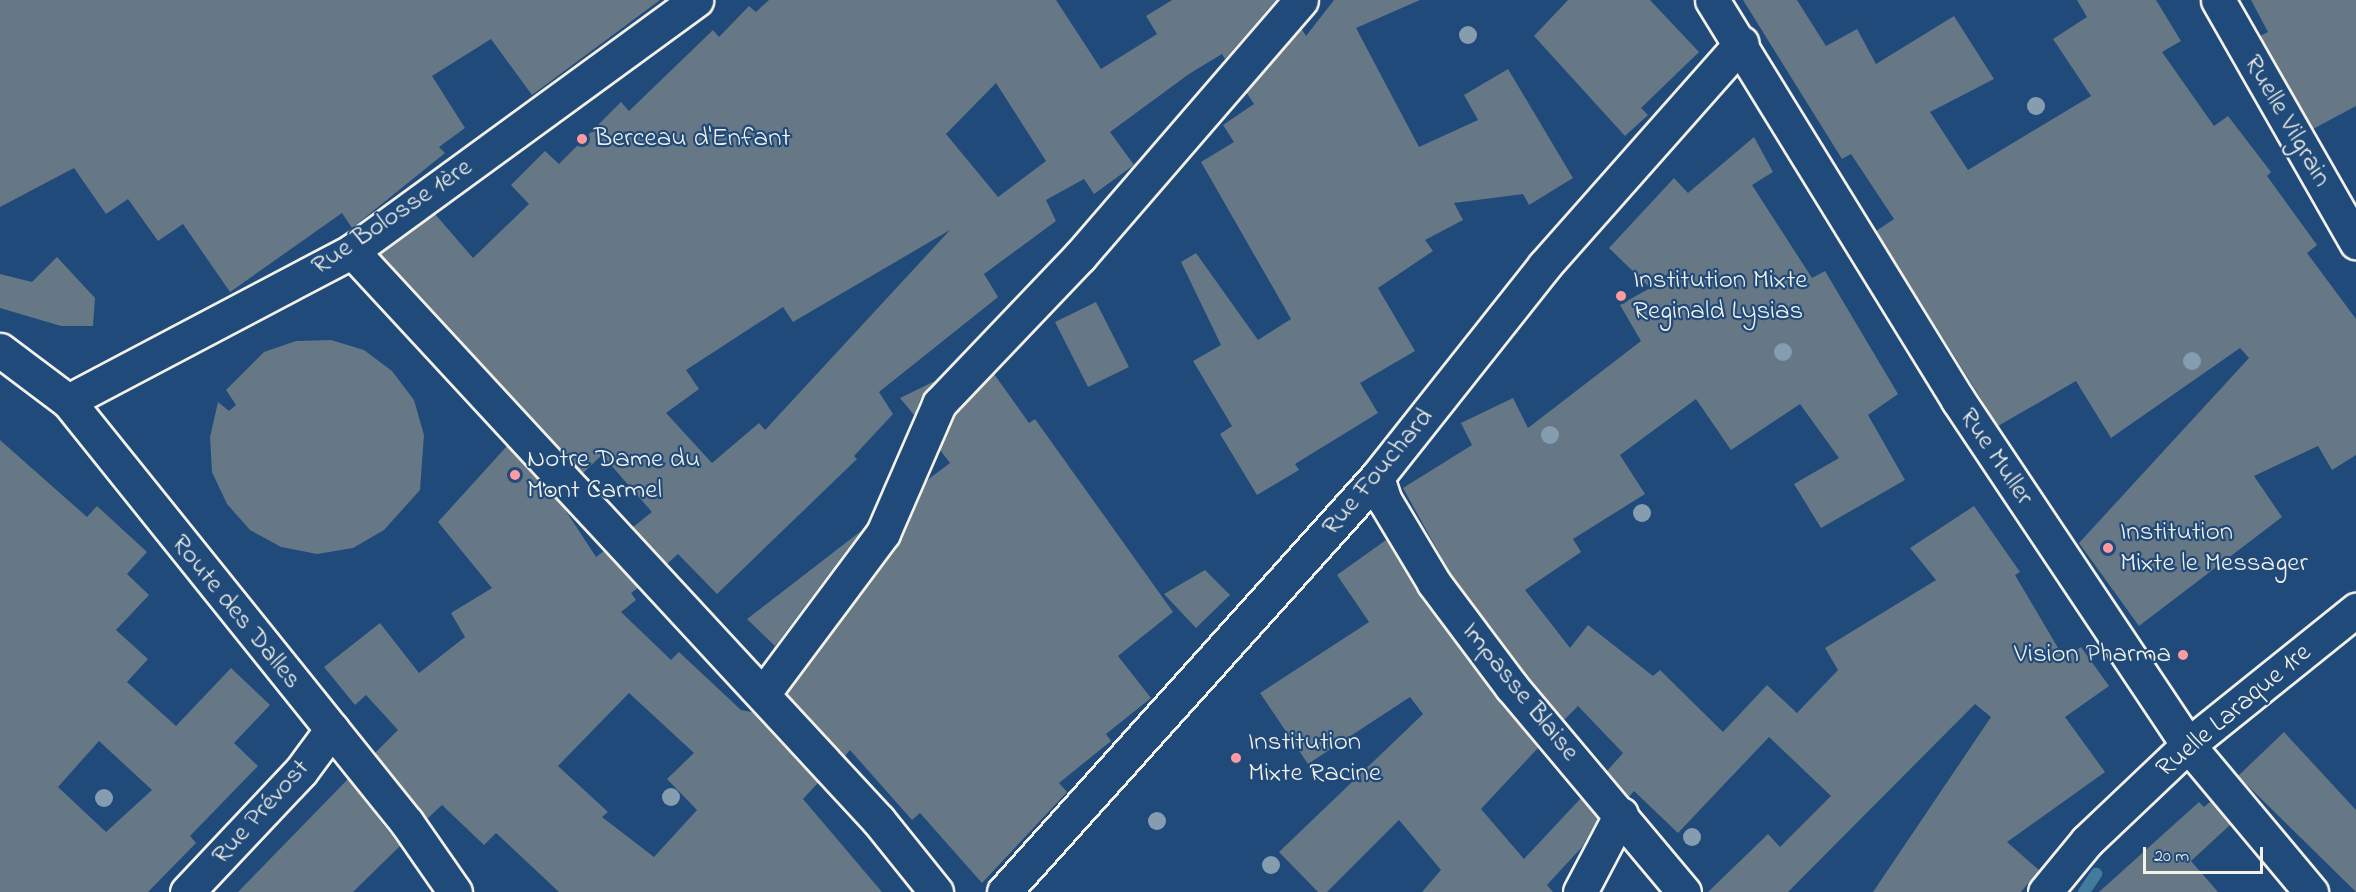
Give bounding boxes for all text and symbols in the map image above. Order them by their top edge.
street label: Ruelle Vilgrain [2236,49,2338,193]
place label: Berceau d'Enfant [594,123,791,155]
marker: Berceau d'Enfant [575,132,589,146]
street label: Rue Bolosse 1ère [306,151,478,283]
place label: Institution Mixte Reginald Lysias [1633,264,1807,327]
marker: Institution Mixte Reginald Lysias [1614,289,1628,303]
street label: Rue Fouchard [1315,402,1441,542]
street label: Rue Muller [1952,402,2040,512]
place label: Notre Dame du Mont Carmel [527,443,700,506]
marker: Notre Dame du Mont Carmel [508,468,522,482]
place label: Institution Mixte le Messager [2120,516,2308,579]
street label: Route des Dalles [164,528,308,696]
marker: Institution Mixte le Messager [2101,541,2115,555]
street label: Impasse Blaise [1454,616,1586,768]
street label: Ruelle Laraque 1re [2150,637,2318,785]
place label: Vision Pharma [2014,639,2171,671]
marker: Vision Pharma [2176,648,2190,662]
place label: Institution Mixte Racine [1248,726,1381,789]
marker: Institution Mixte Racine [1229,751,1243,765]
street label: Rue Prévost [205,753,317,871]
scale bar [2146,835,2266,873]
text: 20 m [2154,844,2189,870]

